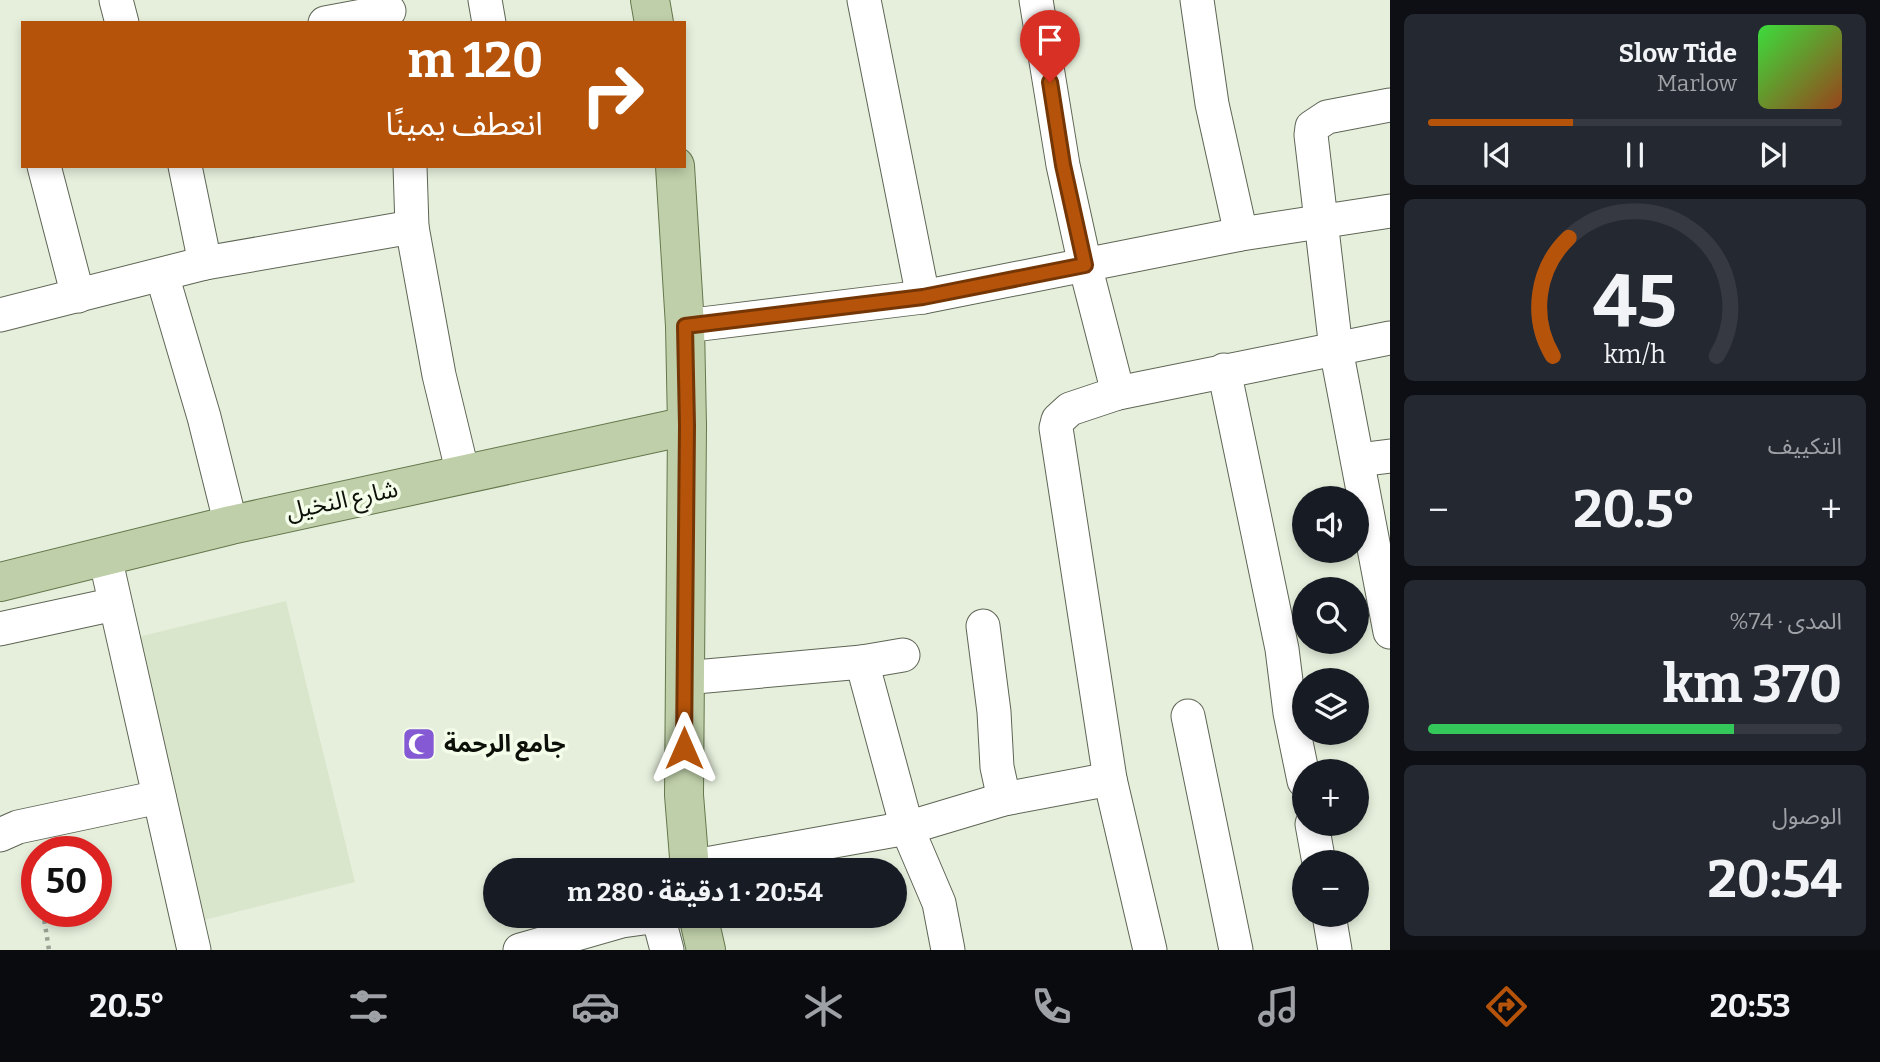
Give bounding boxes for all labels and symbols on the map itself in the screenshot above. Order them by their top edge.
pin [1020,10,1080,82]
street label: شارع النخيل [284,475,401,528]
position arrow [647,711,721,785]
mosque icon: جامع الرحمة [400,725,438,763]
place label: جامع الرحمة [444,730,566,762]
speed limit sign: 50 [21,836,112,927]

